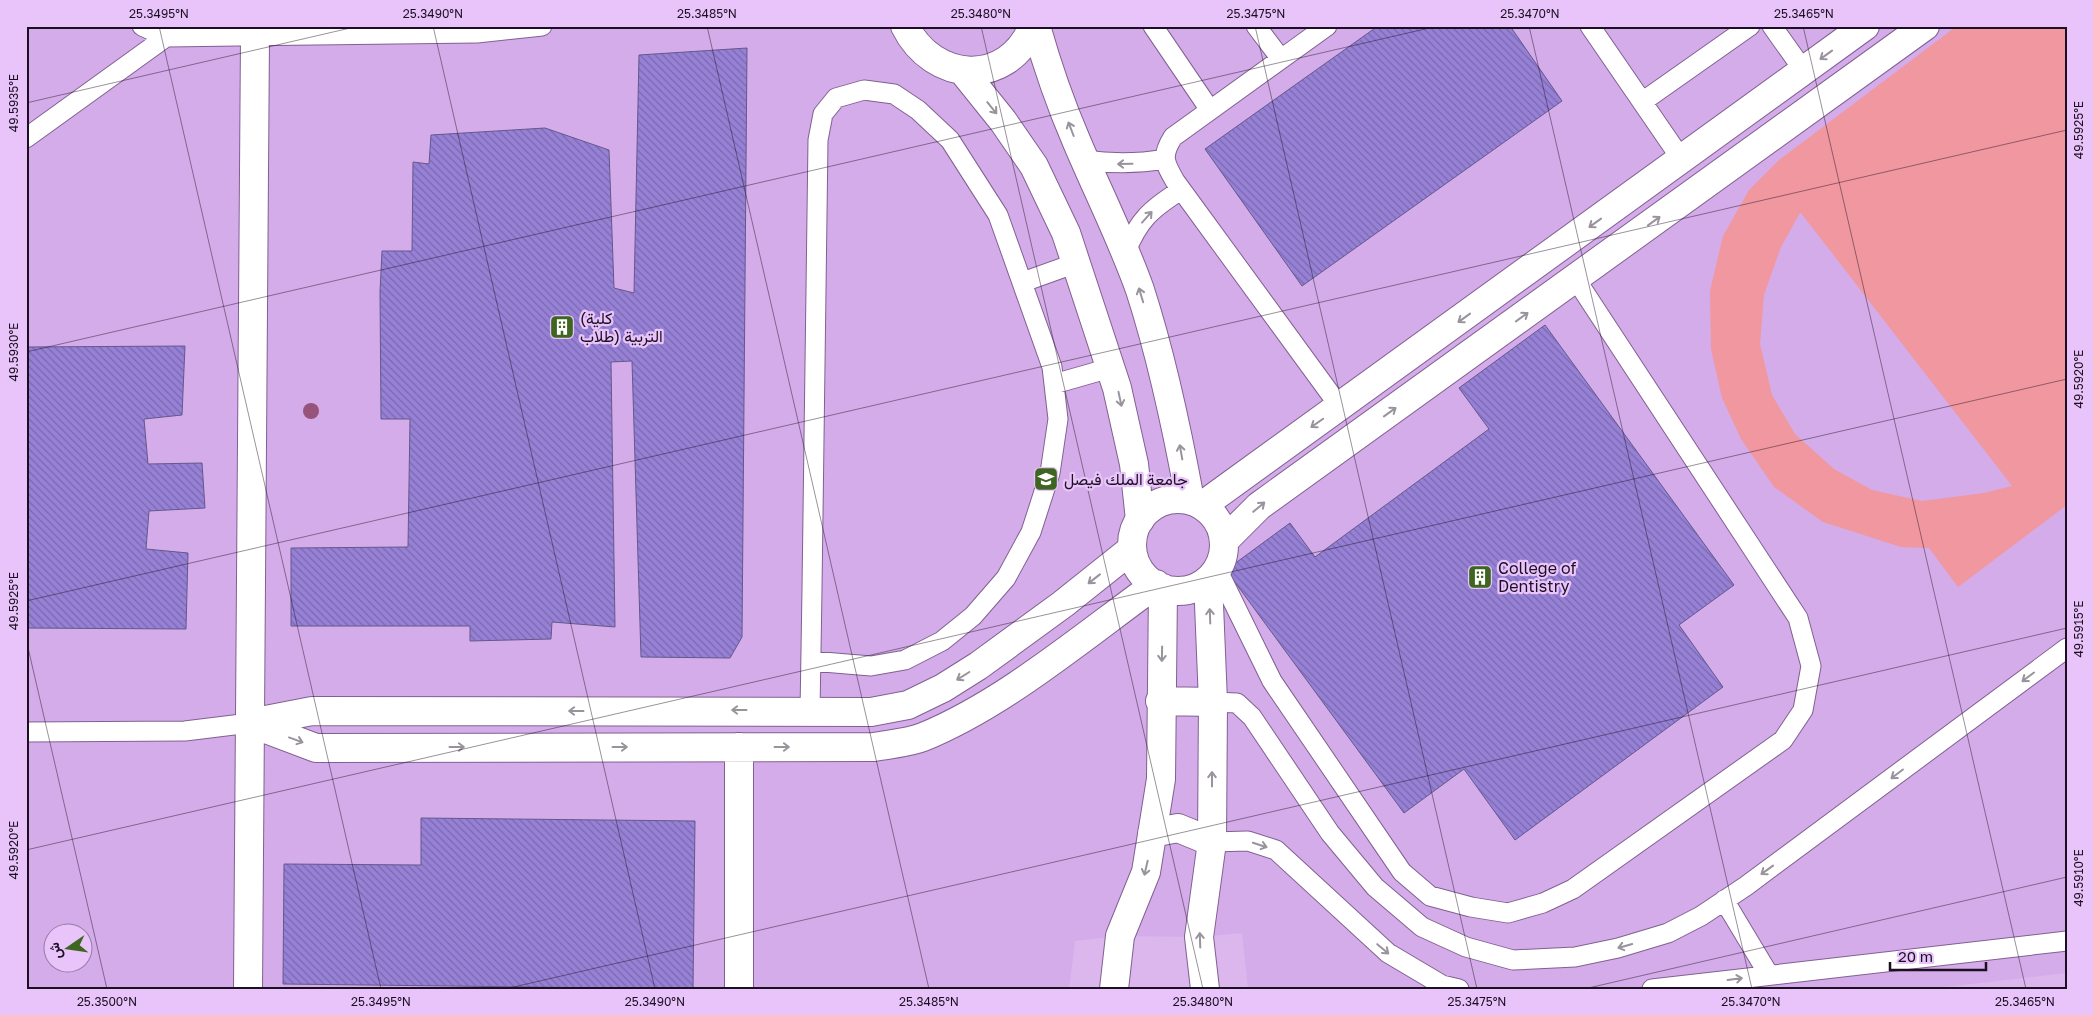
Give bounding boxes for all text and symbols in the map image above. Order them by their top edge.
text: 25.3495°N [129,6,189,21]
text: 25.3490°N [403,6,463,21]
text: 25.3485°N [677,6,737,21]
text: 25.3480°N [951,6,1011,21]
text: 25.3475°N [1227,6,1285,21]
text: 25.3470°N [1500,6,1560,21]
text: 25.3465°N [1774,6,1834,21]
one-way arrow [1819,50,1833,60]
text: 49.5935°E [6,74,21,132]
one-way arrow [987,101,998,114]
text: 49.5925°E [2071,101,2086,159]
one-way arrow [1066,122,1075,137]
one-way arrow [1117,159,1134,169]
one-way arrow [1141,210,1153,223]
one-way arrow [1647,216,1660,227]
one-way arrow [1589,217,1602,228]
one-way arrow [1135,287,1145,303]
place label: (كلية التربية (طلاب [580,308,663,347]
one-way arrow [1515,311,1528,322]
one-way arrow [1457,313,1471,323]
building icon: (كلية التربية (طلاب [549,314,575,340]
text: 49.5930°E [6,323,21,381]
text: 49.5920°E [2071,350,2086,408]
one-way arrow [1115,390,1125,406]
one-way arrow [1383,406,1396,417]
one-way arrow [1311,417,1324,428]
one-way arrow [1176,444,1186,460]
school or university icon: جامعة الملك فيصل [1033,466,1059,492]
place label: جامعة الملك فيصل [1064,469,1188,490]
one-way arrow [1252,502,1265,513]
place label: College of Dentistry [1498,558,1576,596]
building icon: College of Dentistry [1467,564,1493,590]
text: 49.5925°E [6,572,21,630]
one-way arrow [1088,574,1101,585]
text: 49.5915°E [2071,600,2086,658]
one-way arrow [1205,609,1214,625]
one-way arrow [1157,646,1166,662]
one-way arrow [956,671,970,681]
one-way arrow [2022,671,2035,682]
one-way arrow [731,705,748,715]
one-way arrow [569,706,585,716]
one-way arrow [288,736,303,745]
one-way arrow [448,742,465,752]
one-way arrow [611,742,627,752]
one-way arrow [774,742,790,752]
one-way arrow [1891,768,1904,779]
one-way arrow [1207,771,1217,787]
text: 49.5920°E [6,821,21,879]
one-way arrow [1252,841,1268,850]
text: 49.5910°E [2071,849,2086,907]
one-way arrow [1141,859,1150,875]
one-way arrow [1760,865,1774,875]
north arrow [42,922,92,972]
one-way arrow [1195,933,1205,949]
scale bar [1890,940,1987,972]
text: ش [45,941,66,961]
one-way arrow [1617,942,1633,952]
one-way arrow [1377,944,1390,955]
text: 20 m [1898,947,1933,965]
one-way arrow [1727,974,1743,984]
text: 25.3500°N [77,994,137,1009]
text: 25.3495°N [351,994,411,1009]
text: 25.3490°N [625,994,685,1009]
text: 25.3485°N [899,994,959,1009]
text: 25.3480°N [1173,994,1233,1009]
text: 25.3475°N [1448,994,1506,1009]
text: 25.3470°N [1721,994,1781,1009]
text: 25.3465°N [1995,994,2055,1009]

